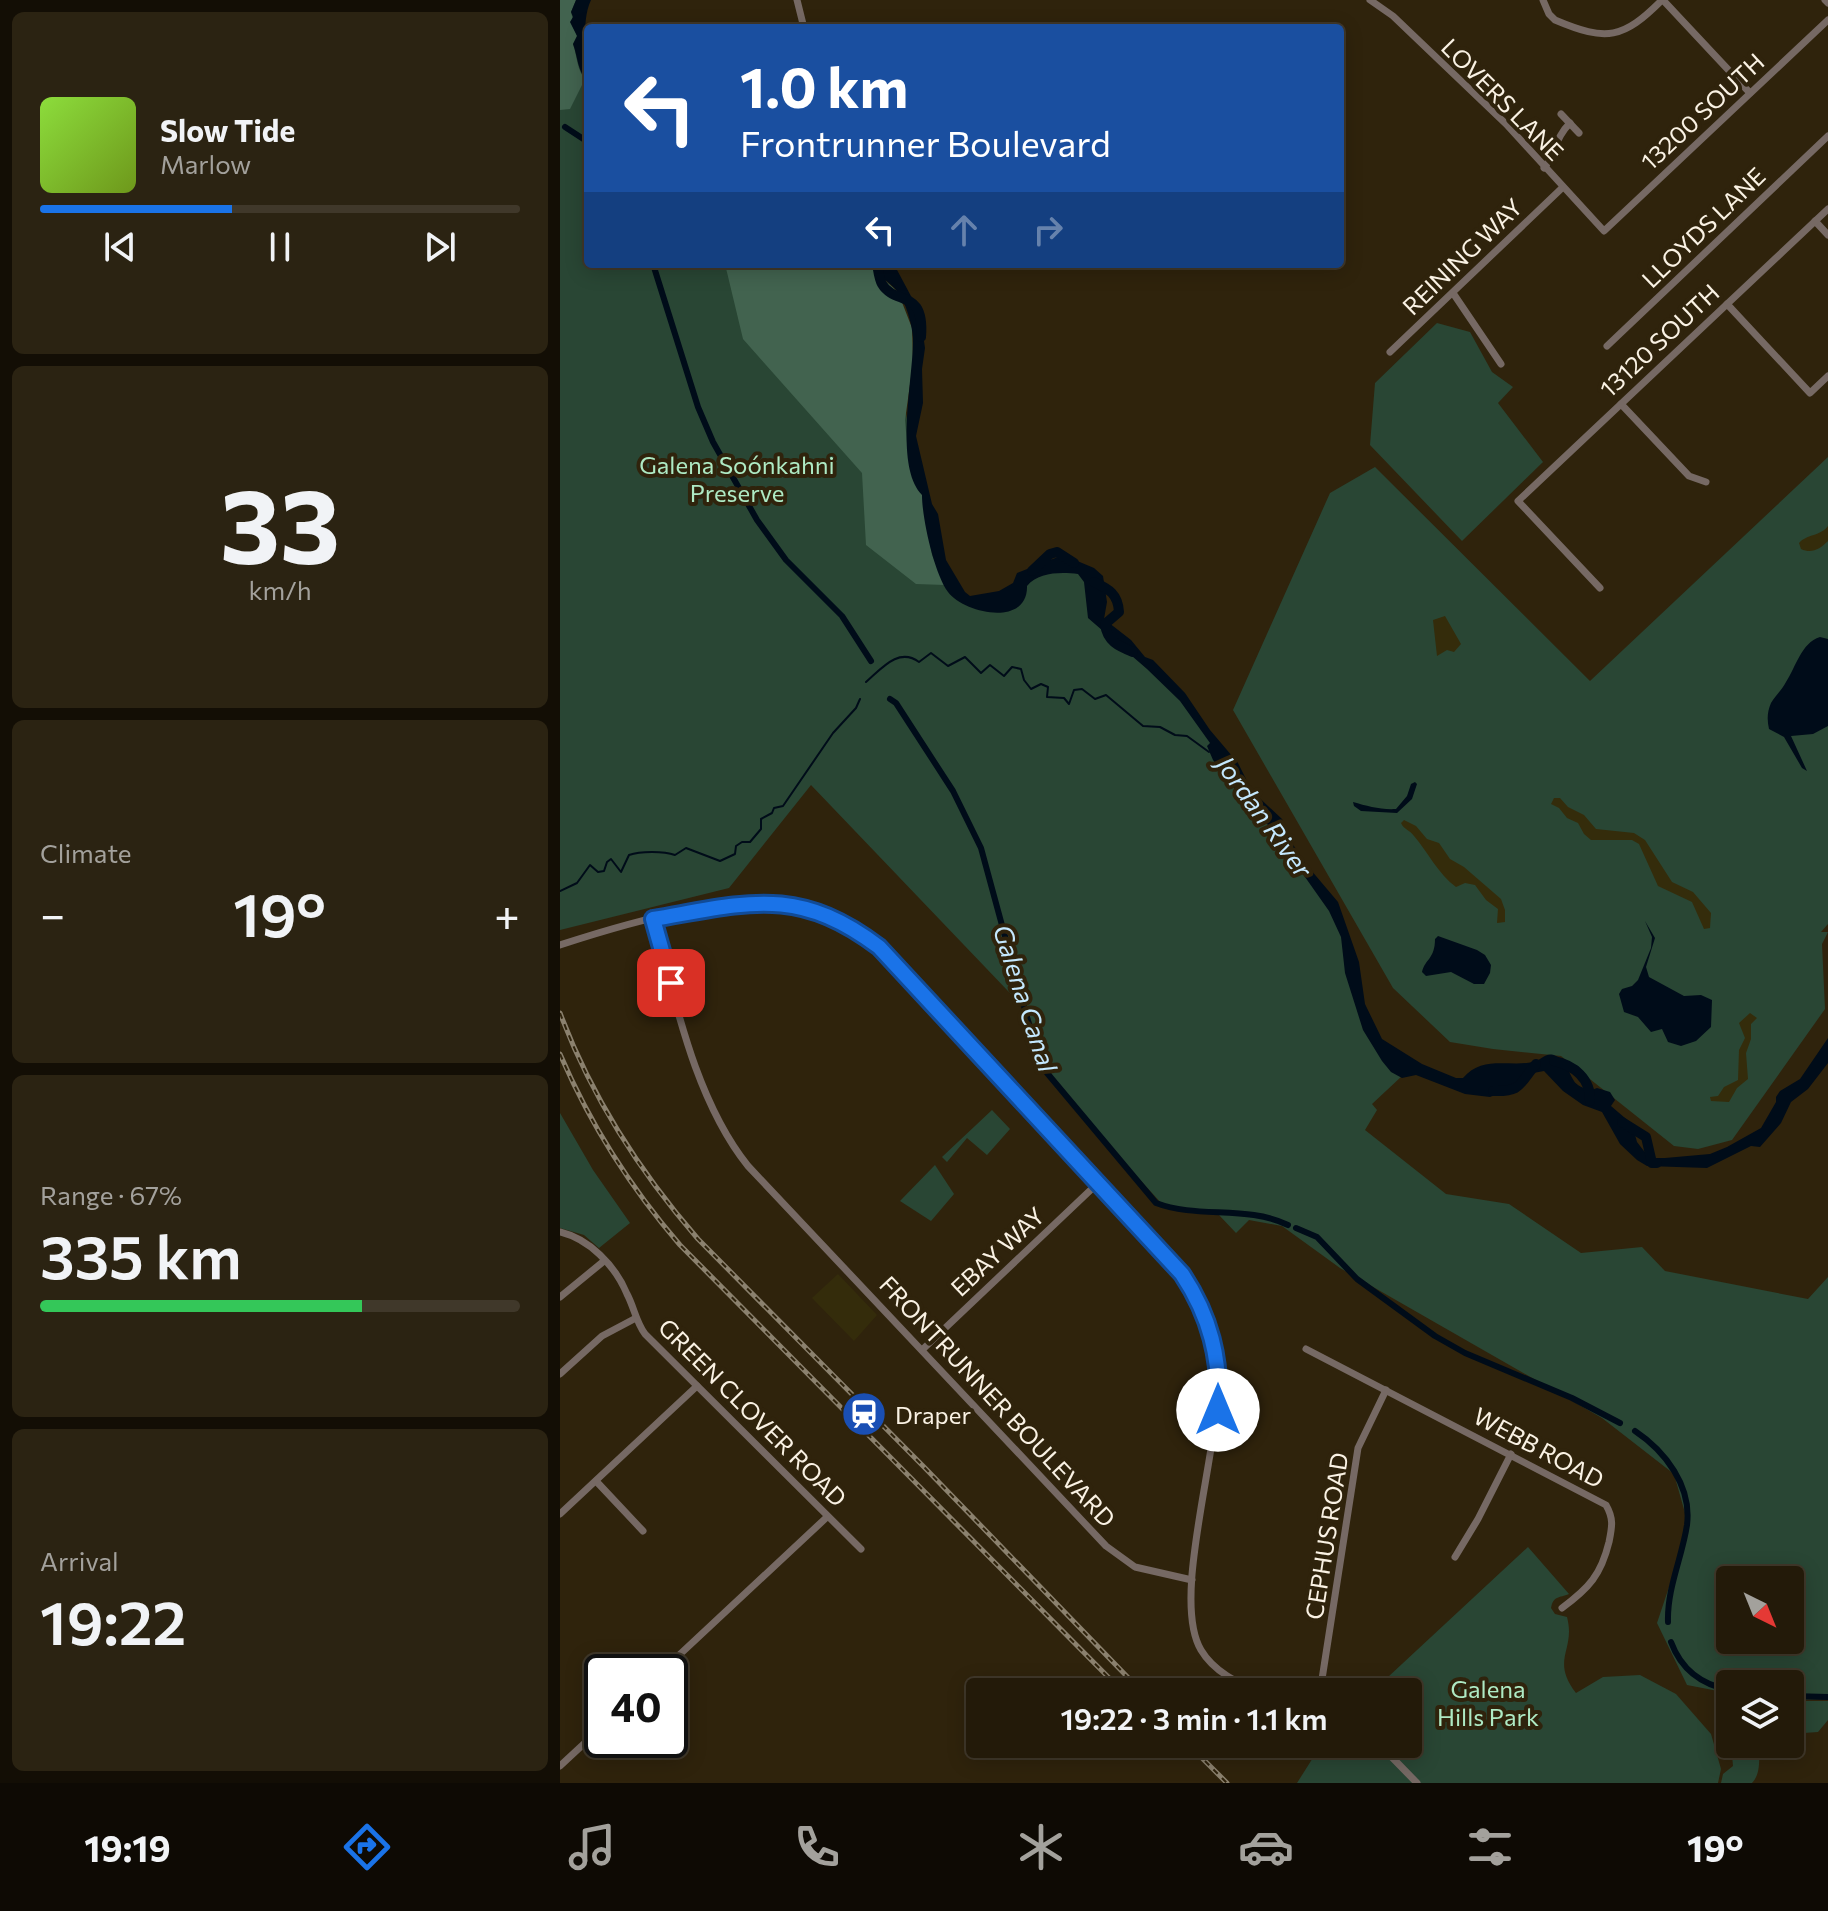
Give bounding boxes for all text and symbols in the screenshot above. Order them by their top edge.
street label: LOVERS LANE [1436,32,1570,166]
street label: 13200 SOUTH [1634,47,1770,175]
text: 1.0 km [740,51,908,120]
icon: left [608,56,712,160]
text: Slow Tide [160,111,295,148]
text: Frontrunner Boulevard [740,120,1111,164]
text: Marlow [160,148,251,179]
street label: LLOYDS LANE [1635,161,1771,293]
street label: REINING WAY [1396,192,1528,320]
icon: left [858,208,902,252]
icon: ahead [942,208,986,252]
icon: right [1026,208,1070,252]
icon: previous [98,225,142,269]
icon: pause [258,225,302,269]
icon: next [418,225,462,269]
street label: 13120 SOUTH [1593,277,1725,403]
park label: Galena Soónkahni Preserve [639,450,835,507]
text: 33 [220,458,340,585]
text: km/h [248,574,312,605]
water label: Jordan River [1209,748,1320,884]
text: Climate [40,837,132,868]
text: 19° [233,876,326,949]
text: − [40,886,65,940]
text: + [494,886,520,940]
water label: Galena Canal [988,920,1065,1077]
pin [637,949,705,1017]
icon: arrive [649,961,693,1005]
text: Range · 67% [40,1179,182,1210]
street label: EBAY WAY [944,1200,1050,1302]
text: 335 km [40,1218,242,1291]
street label: FRONTRUNNER BOULEVARD [874,1270,1122,1532]
street label: GREEN CLOVER ROAD [653,1312,853,1512]
position arrow [1176,1368,1260,1452]
station icon: Draper [840,1390,888,1438]
place label: Draper [895,1400,971,1429]
street label: WEBB ROAD [1469,1401,1609,1493]
street label: CEPHUS ROAD [1298,1450,1354,1622]
text: Arrival [40,1545,119,1576]
north arrow [1716,1566,1804,1654]
map controls [1716,1566,1804,1758]
text: 19:22 [40,1584,186,1657]
speed limit sign: 40 [584,1654,688,1758]
button: layers [1716,1670,1804,1758]
park label: Galena Hills Park [1437,1674,1539,1731]
text: 19:22 · 3 min · 1.1 km [1060,1699,1328,1736]
icon: directions [339,1819,395,1875]
icon: music [564,1819,620,1875]
icon: phone [789,1819,845,1875]
icon: climate [1013,1819,1069,1875]
icon: car [1238,1819,1294,1875]
icon: filters [1462,1819,1518,1875]
text: 19:19 [84,1825,171,1869]
text: 19° [1687,1825,1744,1869]

